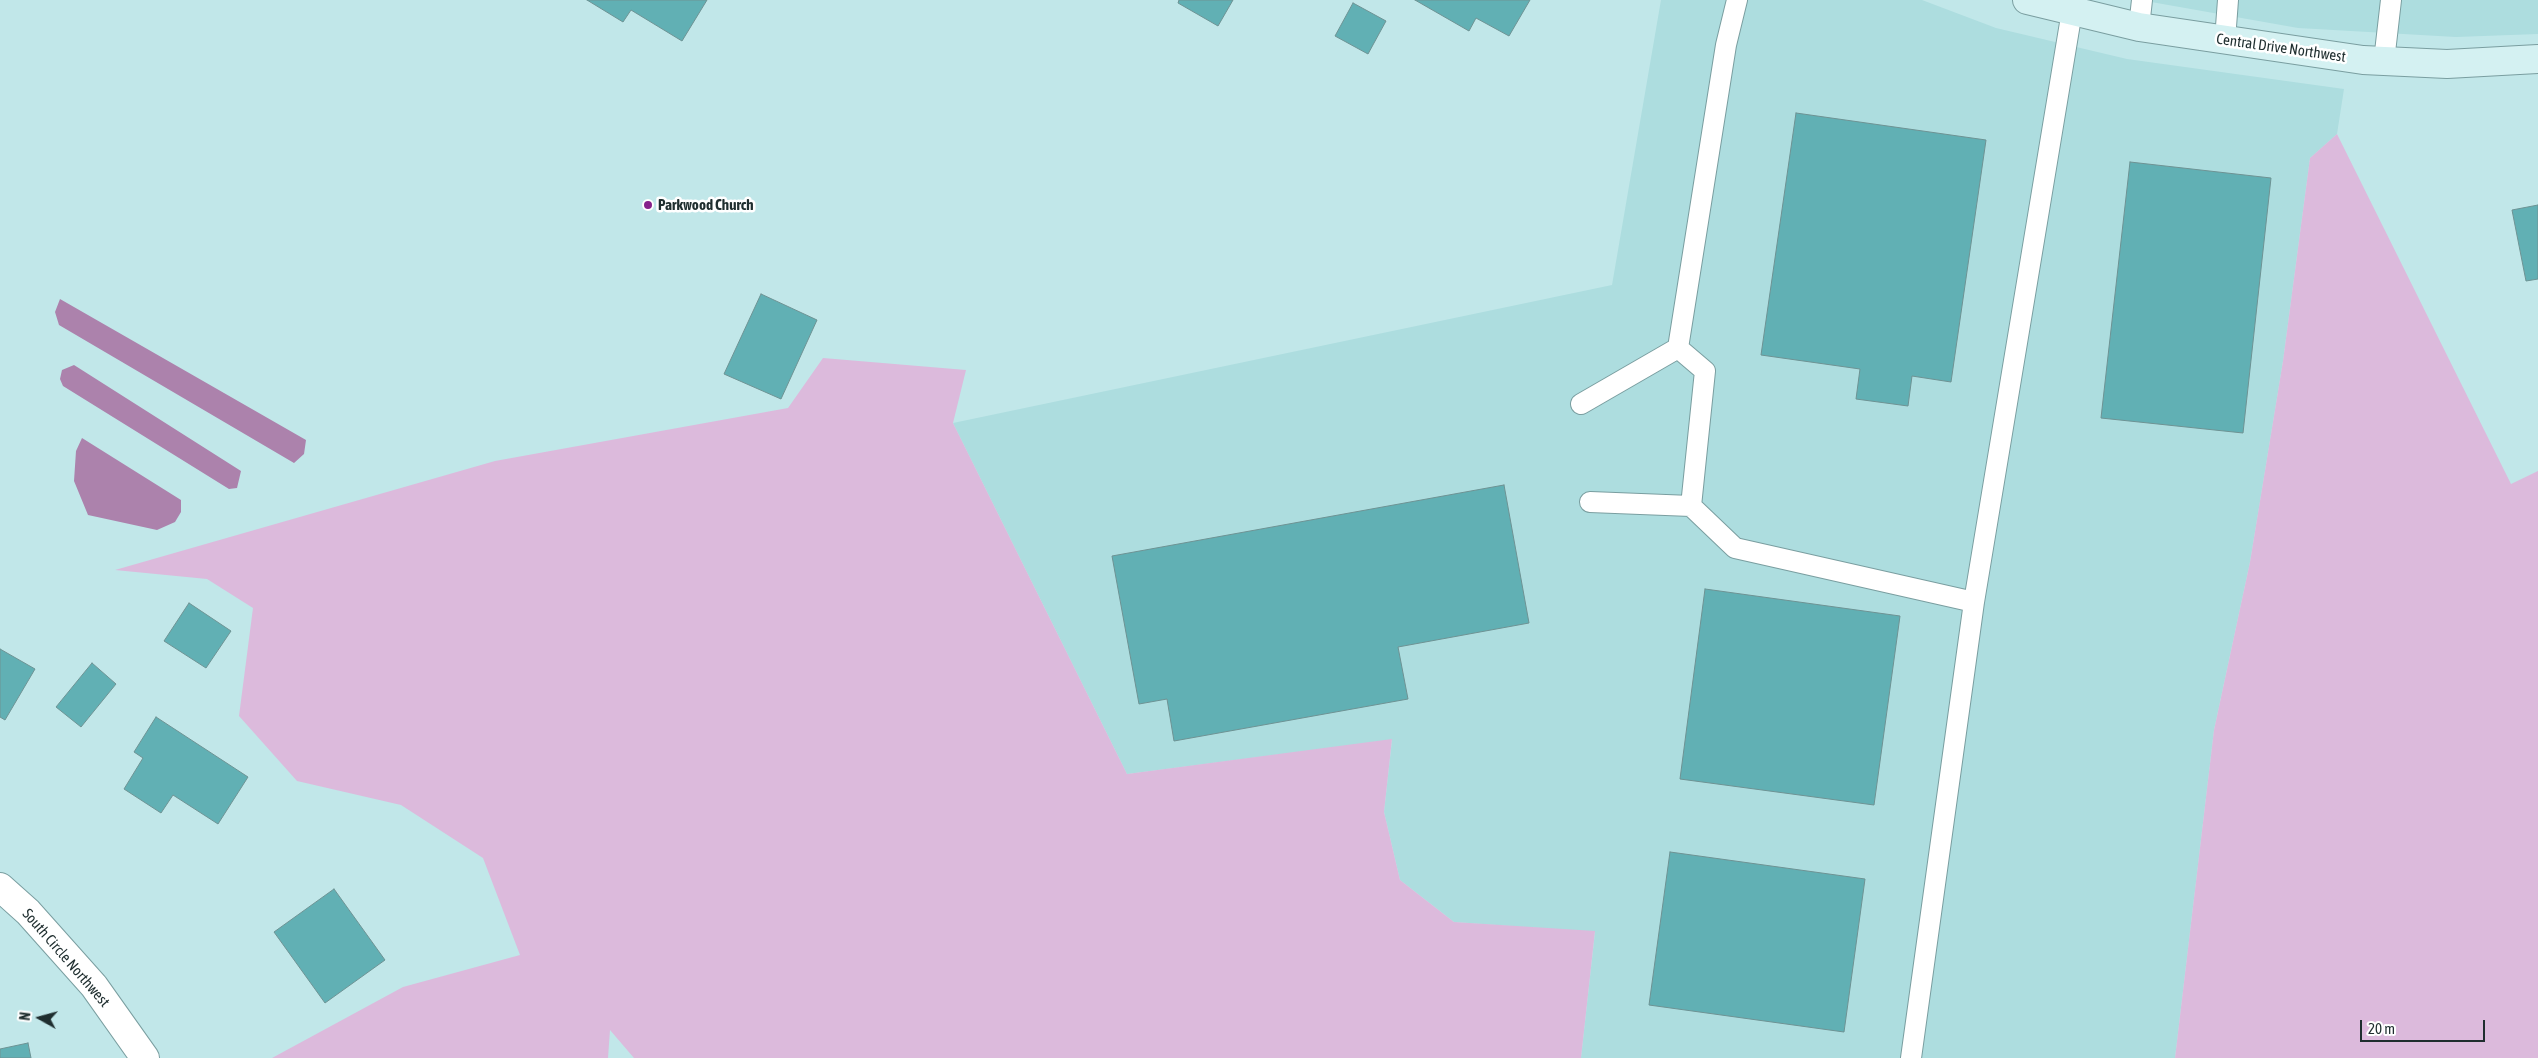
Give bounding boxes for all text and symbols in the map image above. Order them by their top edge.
street label: Central Drive Northwest [2215,30,2347,66]
place label: Parkwood Church [658,196,754,214]
marker: Parkwood Church [642,199,654,211]
street label: South Circle Northwest [18,905,114,1011]
north arrow [15,993,65,1043]
scale bar [2363,1010,2488,1042]
text: N [17,1011,34,1021]
text: 20 m [2368,1020,2395,1037]

